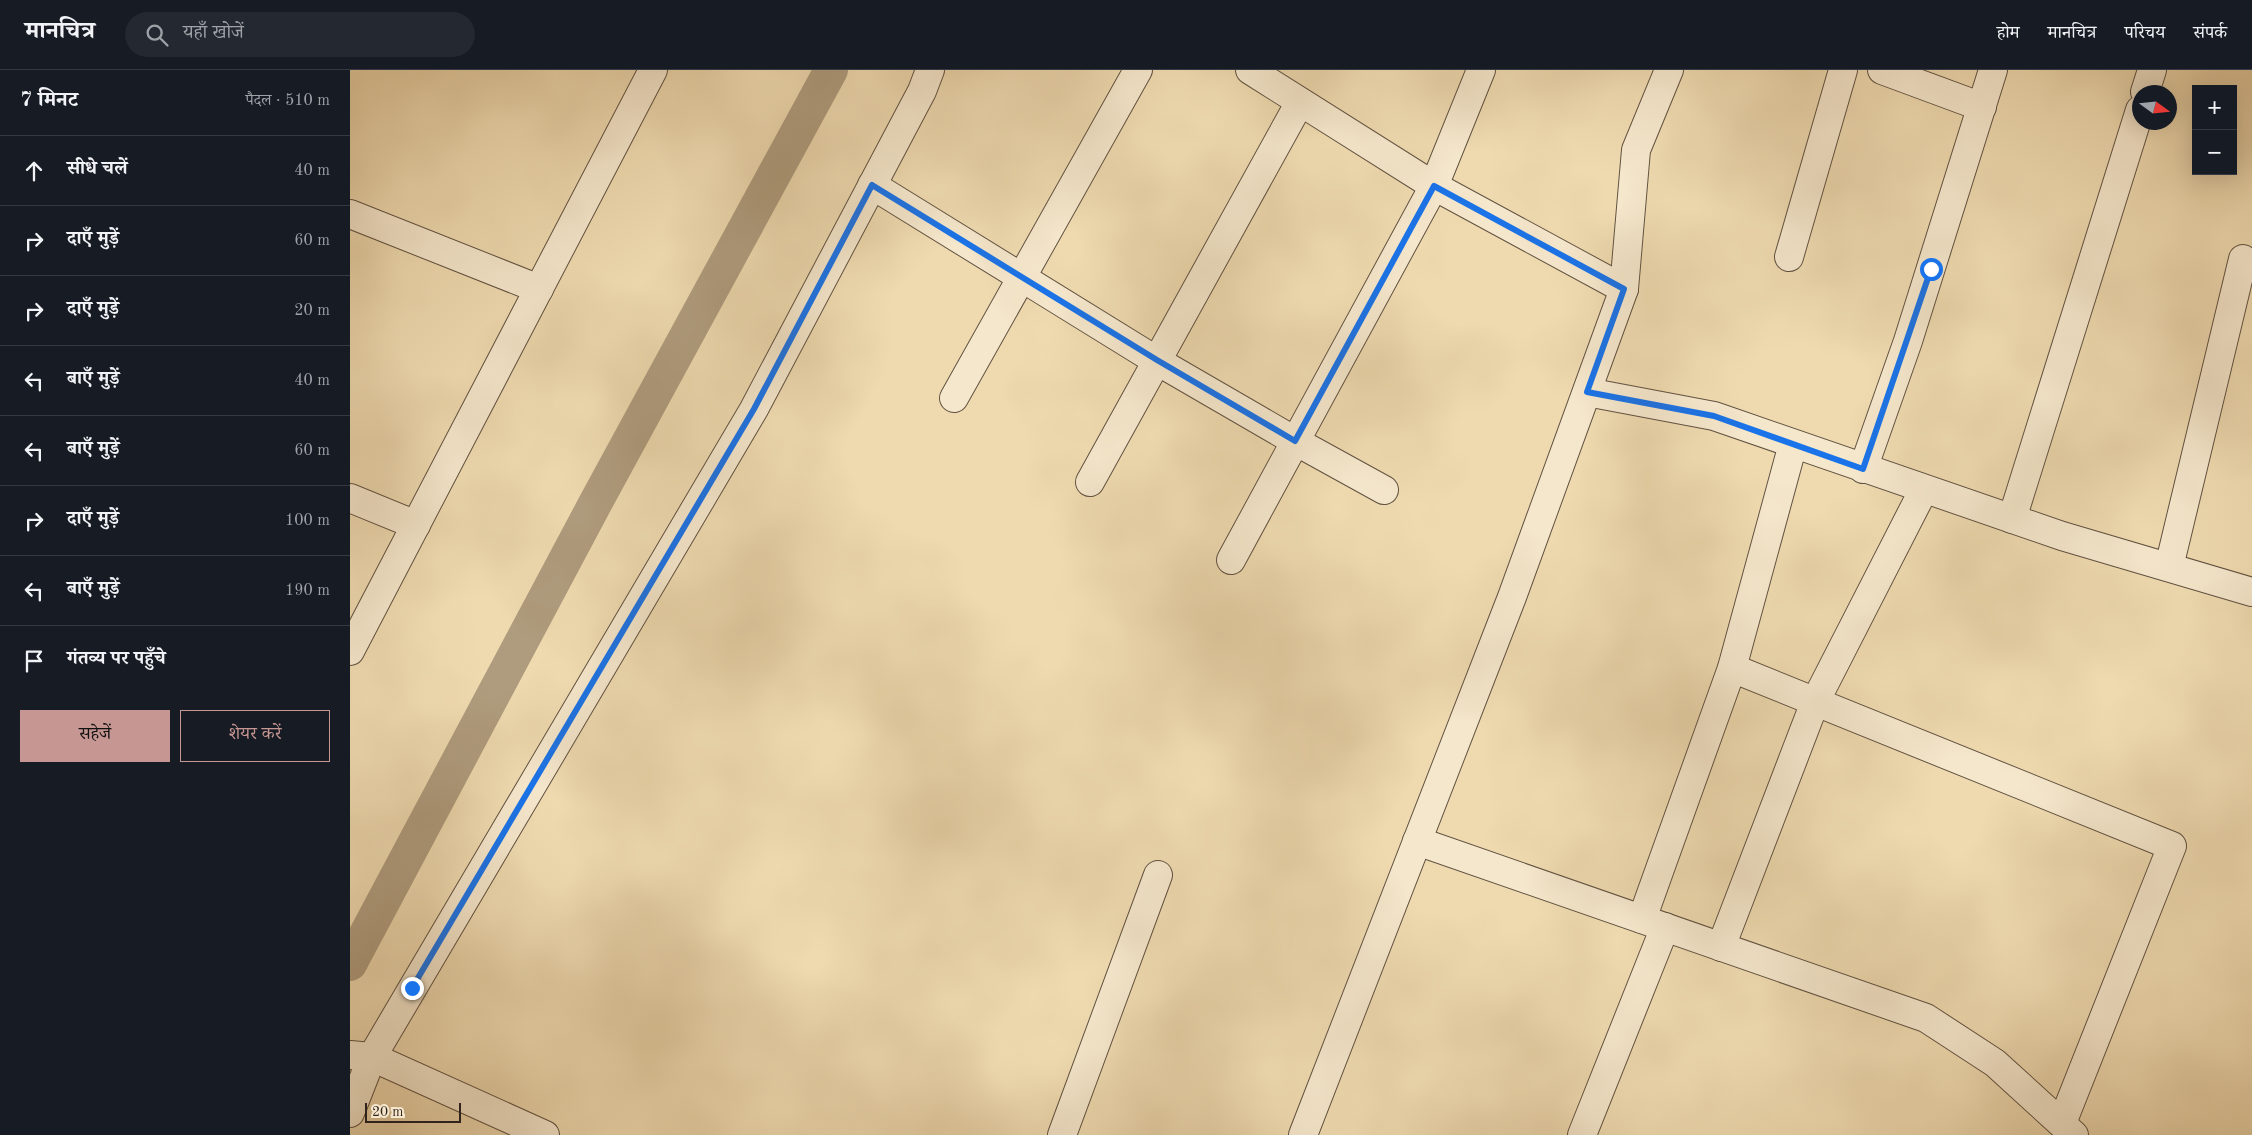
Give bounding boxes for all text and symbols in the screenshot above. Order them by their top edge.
search box [125,12,475,57]
text: मानचित्र [25,20,95,44]
icon: search [143,21,171,49]
text: यहाँ खोजें [183,24,244,43]
text: होम [1997,24,2020,42]
text: मानचित्र [2048,24,2096,42]
text: परिचय [2124,24,2165,42]
text: संपर्क [2193,24,2227,42]
north arrow [2132,85,2177,130]
map controls [2192,85,2237,175]
button: + [2192,85,2237,130]
text: 7 मिनट [20,90,78,111]
text: पैदल · 510 m [245,93,330,109]
button: − [2192,130,2237,175]
icon: ahead [20,157,48,185]
text: सीधे चलें [67,160,127,179]
text: 40 m [294,163,330,179]
icon: right [20,227,48,255]
text: दाएँ मुड़ें [67,230,119,249]
text: 60 m [294,233,330,249]
route start [1920,258,1943,281]
icon: right [20,297,48,325]
text: दाएँ मुड़ें [67,300,119,319]
text: 20 m [294,303,330,319]
icon: left [20,367,48,395]
text: बाएँ मुड़ें [67,370,119,389]
text: 40 m [294,373,330,389]
icon: left [20,437,48,465]
text: बाएँ मुड़ें [67,440,119,459]
text: 60 m [294,443,330,459]
icon: right [20,507,48,535]
text: दाएँ मुड़ें [67,510,119,529]
text: 100 m [285,513,330,529]
icon: left [20,577,48,605]
text: बाएँ मुड़ें [67,580,119,599]
text: 190 m [285,583,330,599]
icon: arrive [20,647,48,675]
text: गंतव्य पर पहुँचे [67,650,166,669]
button: सहेजें [20,710,170,762]
button: शेयर करें [180,710,330,762]
route end [401,977,424,1000]
scale bar [365,1100,461,1123]
text: 20 m [372,1105,403,1119]

